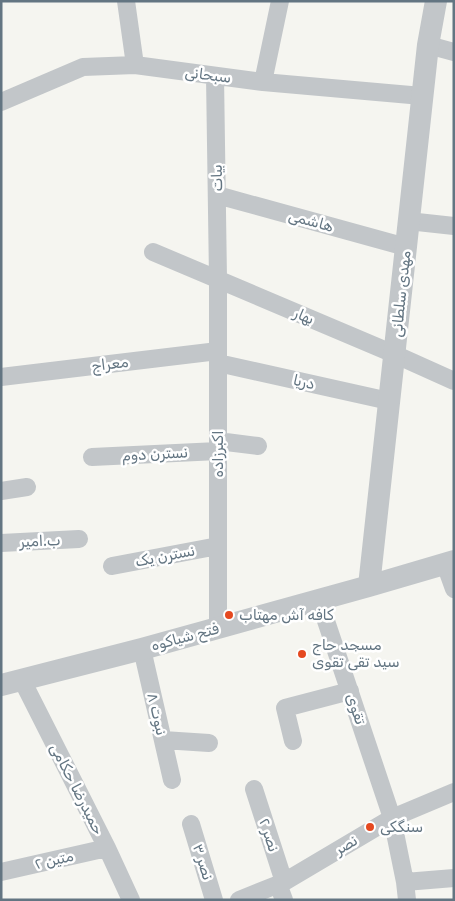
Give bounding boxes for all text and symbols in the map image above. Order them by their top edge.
street label: سبحانی [184,63,232,87]
street label: بیات [208,164,226,192]
street label: هاشمی [287,206,335,236]
street label: مهدی سلطانی [388,250,414,338]
street label: بهار [290,303,317,328]
street label: معراج [90,353,130,377]
street label: دریا [291,371,317,393]
street label: اکبرزاده [209,431,227,477]
street label: نسترن دوم [122,443,189,466]
street label: ب.امیر [18,531,61,551]
street label: نسترن یک [134,541,196,571]
place label: کافه آش مهتاب [239,606,334,624]
marker: کافه آش مهتاب [223,609,235,621]
street label: فتح شیاکوه [149,619,221,657]
place label: مسجد حاج سید تقی تقوی [312,636,400,671]
marker: مسجد حاج سید تقی تقوی [296,648,308,660]
street label: نبوت ۸ [143,691,171,737]
street label: تقوی [342,691,370,727]
street label: حمیدرضا حکامی [46,740,108,838]
street label: نصر ۲ [255,816,283,854]
place label: سنگکی [380,818,423,836]
marker: سنگکی [364,821,376,833]
street label: نصر [330,831,361,859]
street label: نصر ۳ [189,842,217,882]
street label: متین ۲ [33,847,75,873]

